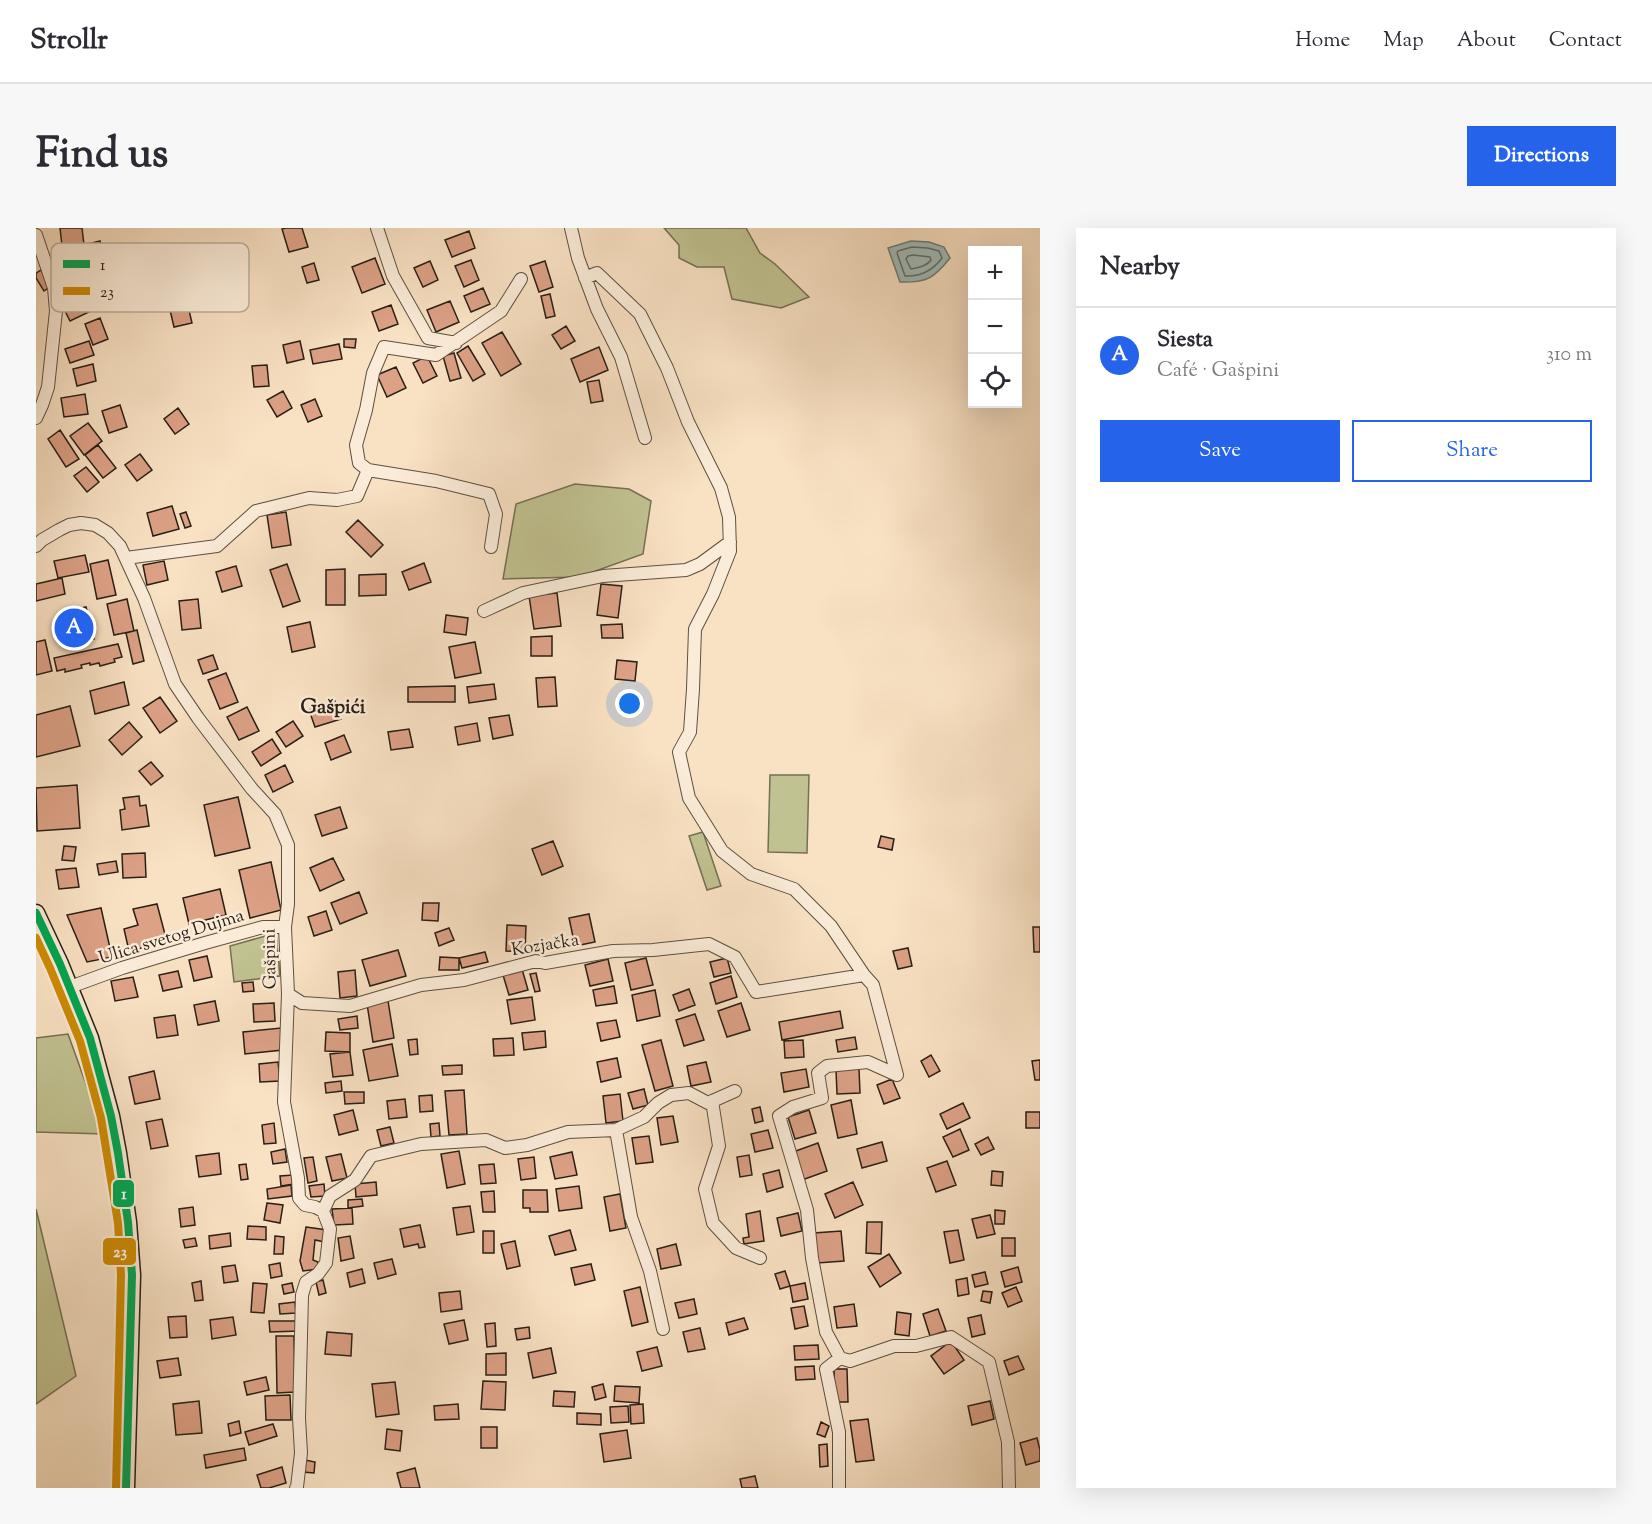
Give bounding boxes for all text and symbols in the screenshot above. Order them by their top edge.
text: Strollr [30,21,108,61]
text: Home [1295,26,1350,56]
text: Map [1383,26,1424,56]
text: About [1457,26,1516,56]
text: Contact [1549,26,1622,56]
text: Find us [36,126,168,186]
button: Directions [1467,126,1616,186]
legend [51,243,249,312]
map controls [968,246,1022,408]
button: + [968,246,1022,300]
text: Nearby [1100,249,1180,286]
text: 1 [100,255,106,278]
text: 23 [100,282,114,305]
button: − [968,300,1022,354]
text: Siesta [1157,325,1213,357]
text: A [1111,341,1128,370]
text: 310 m [1546,341,1592,370]
button: locate [968,354,1022,408]
text: Café · Gašpini [1157,357,1279,386]
button: Save [1100,420,1340,482]
button: Share [1352,420,1592,482]
pin: A [54,606,93,650]
your location [615,689,644,718]
district label: Gašpići [301,694,366,723]
street label: Ulica svetog Dujma [96,903,247,972]
street label: Gašpini [257,928,285,990]
street label: Kozjačka [510,928,581,964]
line badge: 1 [112,1179,135,1208]
text: 1 [121,1184,127,1207]
line badge: 23 [102,1237,137,1266]
text: 23 [113,1242,128,1265]

